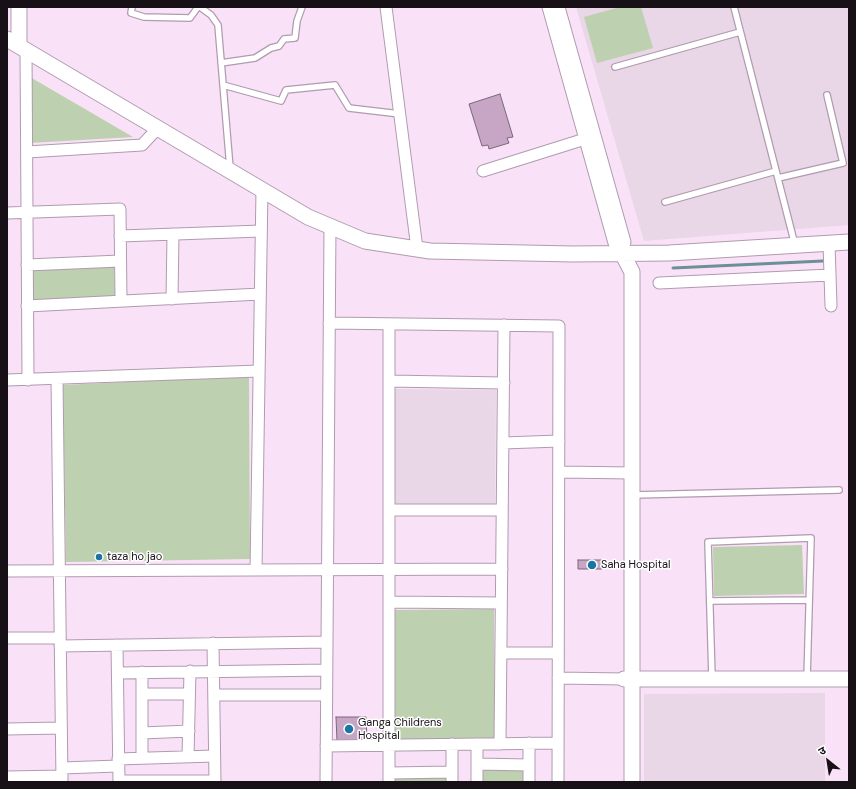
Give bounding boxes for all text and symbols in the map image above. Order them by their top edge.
place label: taza ho jao [107,550,162,564]
marker: taza ho jao [94,552,104,562]
place label: Saha Hospital [601,558,670,572]
marker: Saha Hospital [586,559,598,571]
place label: Ganga Childrens Hospital [358,716,442,742]
marker: Ganga Childrens Hospital [343,723,355,735]
north arrow [808,741,848,781]
text: उ [816,743,828,758]

